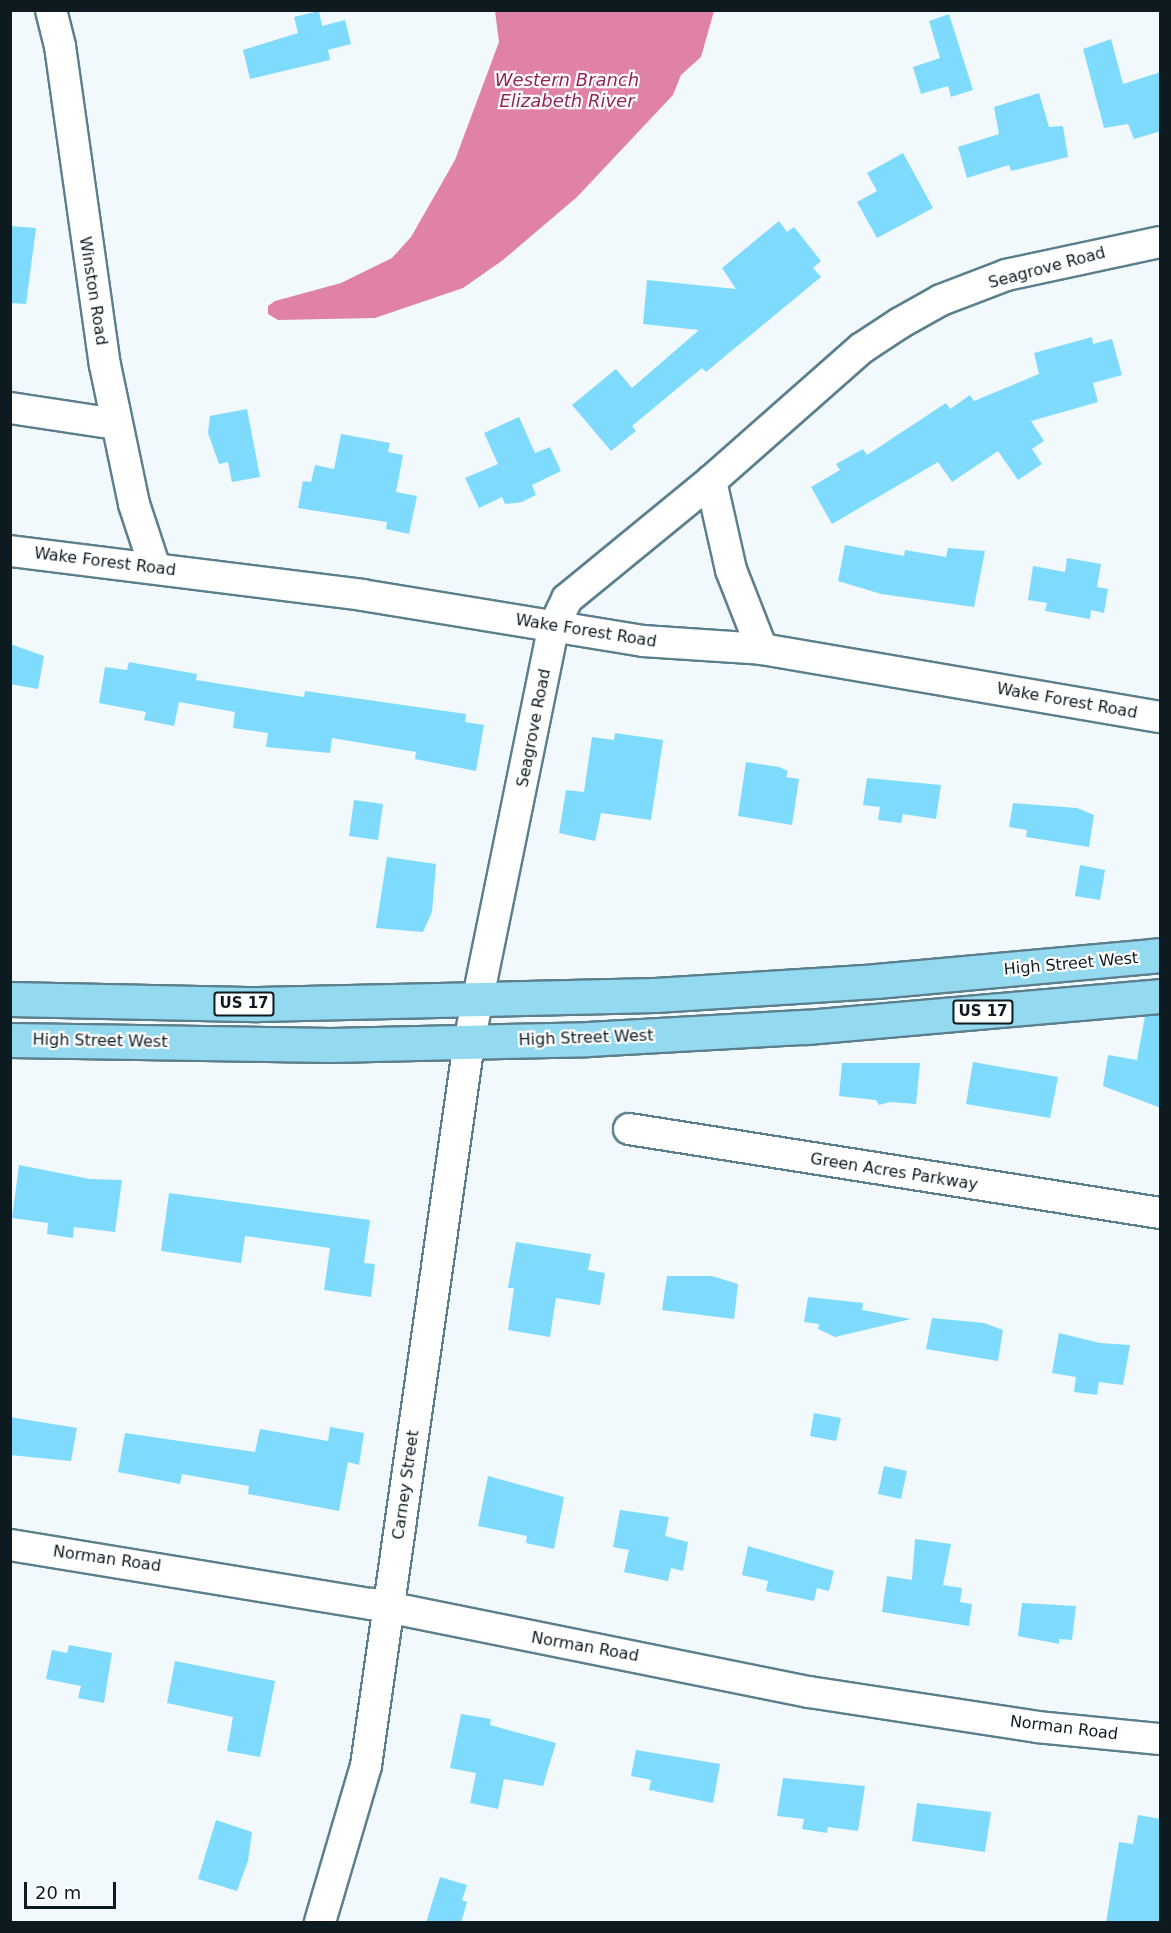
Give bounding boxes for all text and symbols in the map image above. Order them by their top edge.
water label: Western Branch Elizabeth River [495,70,639,112]
street label: Winston Road [75,235,111,347]
street label: Seagrove Road [986,243,1108,293]
street label: Wake Forest Road [33,544,177,580]
street label: Wake Forest Road [514,610,658,652]
street label: Seagrove Road [513,667,555,789]
street label: Wake Forest Road [995,679,1139,723]
street label: High Street West [1003,949,1139,979]
road number: US 17 [212,992,276,1016]
road number: US 17 [952,1000,1014,1024]
street label: High Street West [518,1026,654,1050]
street label: High Street West [32,1030,168,1052]
street label: Green Acres Parkway [809,1149,979,1195]
street label: Carney Street [389,1429,423,1541]
street label: Norman Road [52,1542,162,1576]
street label: Norman Road [530,1628,640,1666]
street label: Norman Road [1009,1712,1119,1744]
scale bar [27,1870,118,1908]
text: 20 m [35,1882,81,1903]

